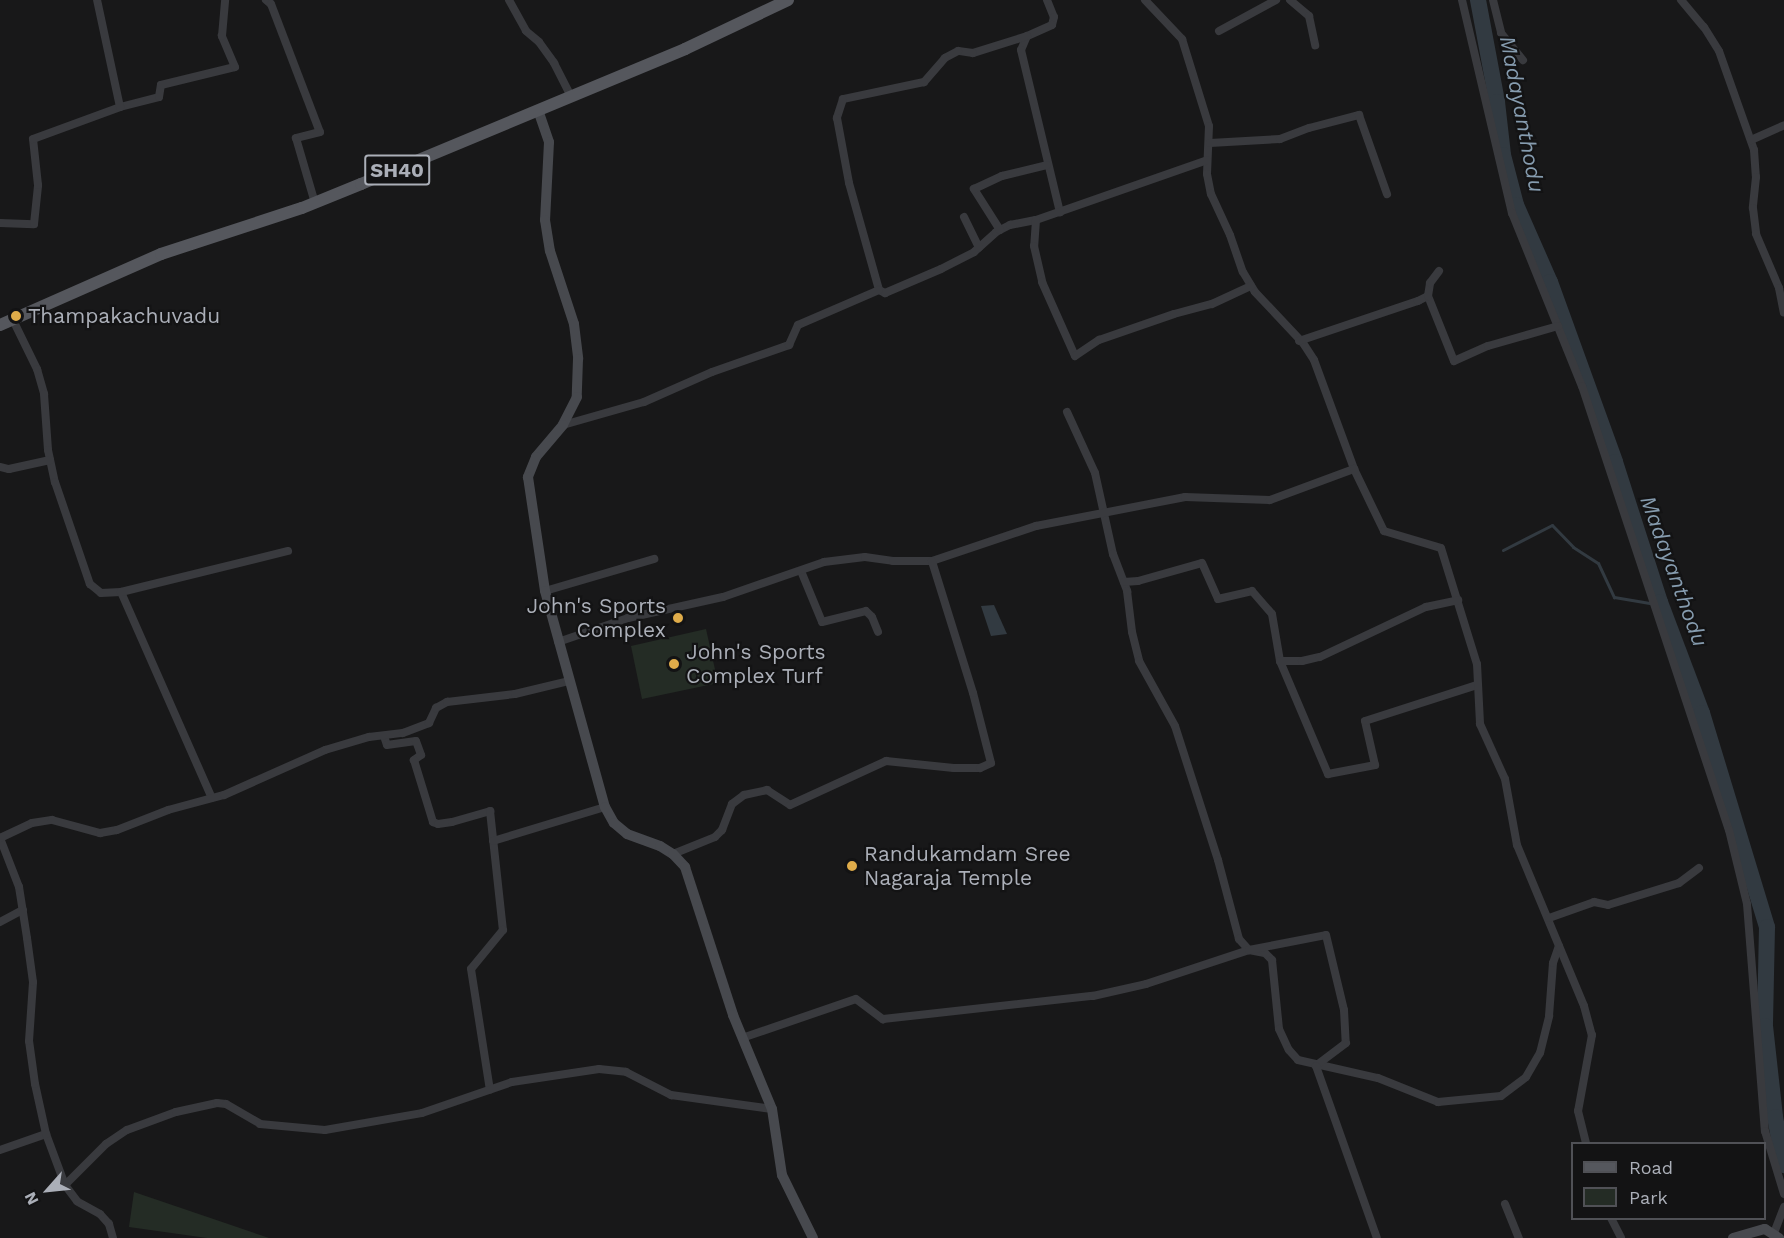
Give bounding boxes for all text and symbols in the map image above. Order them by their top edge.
water label: Madayanthodu [1494,34,1550,194]
road number: SH40 [364,153,430,187]
place label: Thampakachuvadu [28,303,220,329]
marker: Thampakachuvadu [9,309,23,323]
water label: Madayanthodu [1634,492,1714,650]
place label: John's Sports Complex [526,593,666,643]
marker: John's Sports Complex [671,611,685,625]
place label: John's Sports Complex Turf [686,639,826,689]
marker: John's Sports Complex Turf [667,657,681,671]
place label: Randukamdam Sree Nagaraja Temple [864,841,1071,891]
marker: Randukamdam Sree Nagaraja Temple [845,859,859,873]
legend [1571,1142,1766,1220]
text: Road [1629,1157,1673,1178]
north arrow [18,1160,78,1220]
text: Park [1629,1187,1668,1208]
text: N [20,1189,43,1208]

